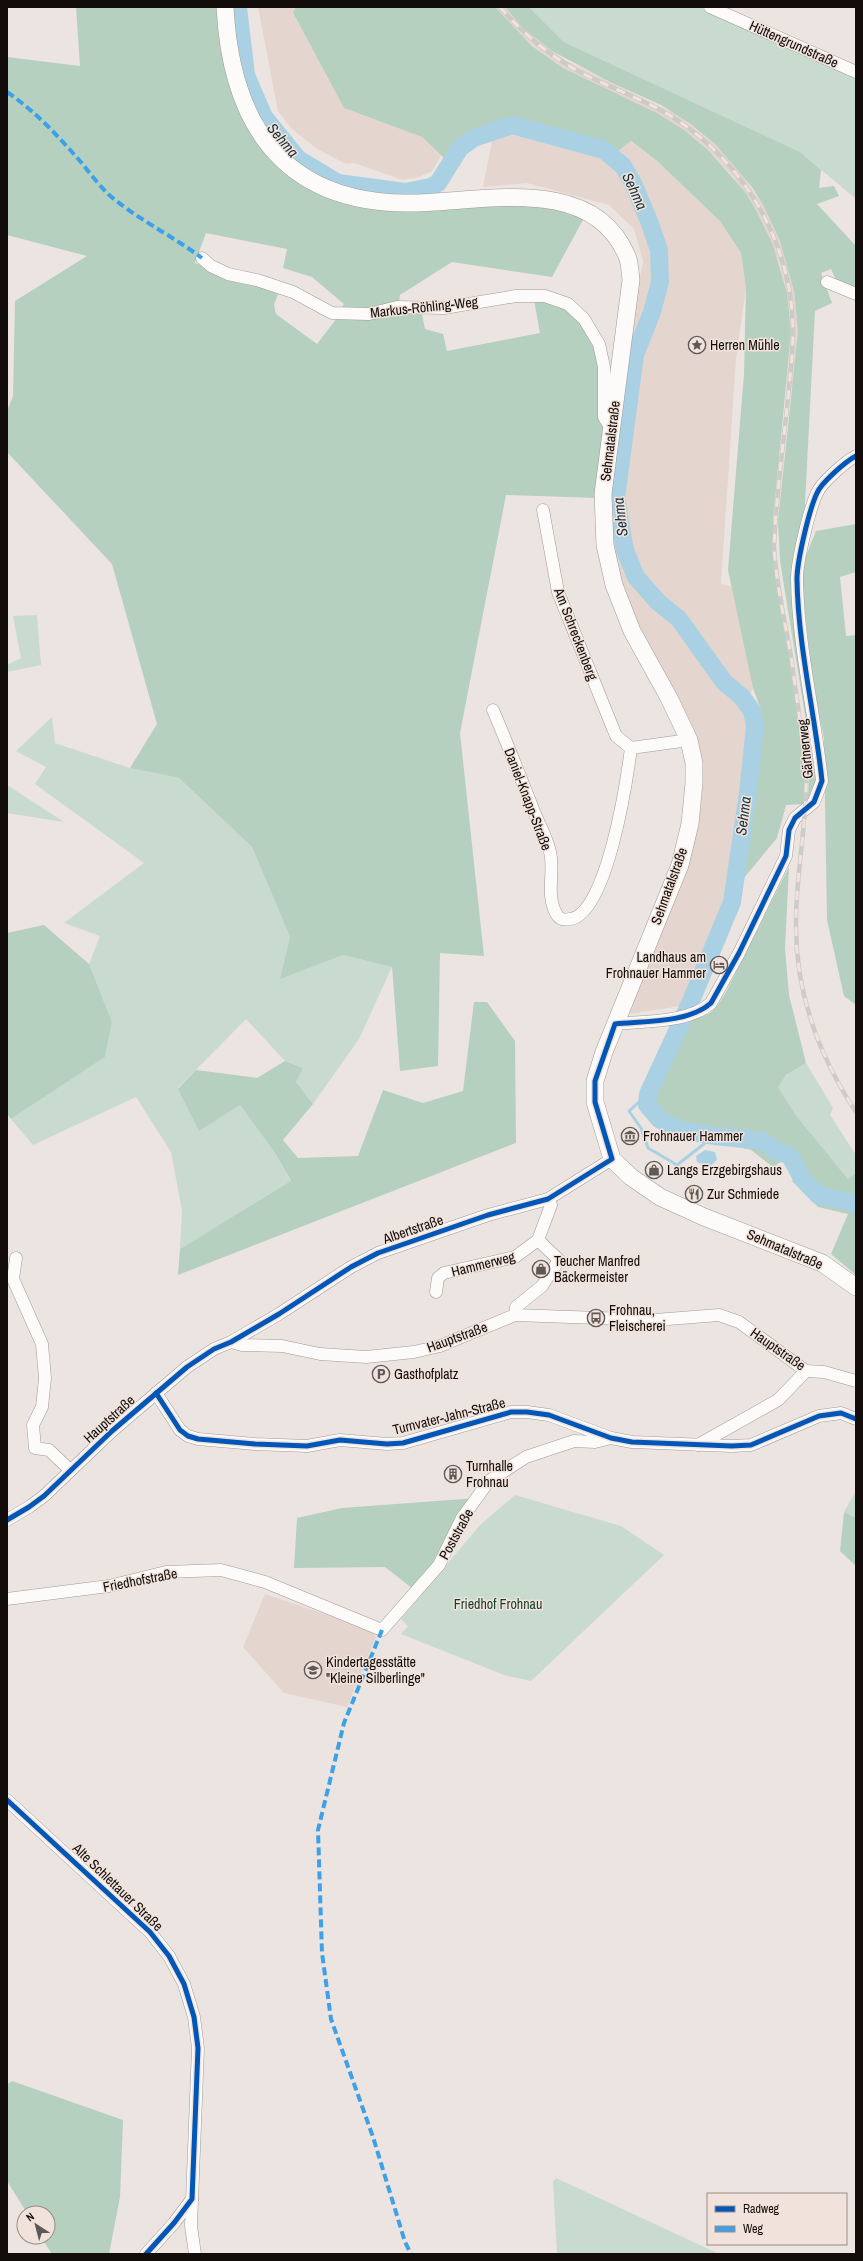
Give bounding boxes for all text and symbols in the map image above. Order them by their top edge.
street label: Hüttengrundstraße [747,16,841,72]
water label: Sehma [262,118,304,162]
water label: Sehma [617,169,653,213]
street label: Markus-Röhling-Weg [369,292,479,322]
place icon: Herren Mühle [687,335,707,355]
place label: Herren Mühle [710,336,780,354]
street label: Sehmatalstraße [596,400,624,482]
water label: Sehma [607,496,633,538]
street label: Am Schreckenberg [550,584,602,683]
street label: Gärtnerweg [793,718,817,780]
street label: Daniel-Knapp-Straße [500,745,556,853]
water label: Sehma [730,795,756,837]
street label: Sehmatalstraße [647,845,691,927]
place label: Landhaus am Frohnauer Hammer [606,948,706,982]
hotel icon: Landhaus am Frohnauer Hammer [709,955,729,975]
museum icon: Frohnauer Hammer [620,1126,640,1146]
place label: Frohnauer Hammer [643,1127,743,1145]
shop icon: Langs Erzgebirgshaus [644,1160,664,1180]
place label: Langs Erzgebirgshaus [667,1161,782,1179]
restaurant icon: Zur Schmiede [684,1184,704,1204]
place label: Zur Schmiede [707,1185,779,1203]
street label: Albertstraße [380,1210,445,1248]
street label: Sehmatalstraße [744,1225,826,1273]
street label: Hammerweg [449,1247,517,1281]
place label: Teucher Manfred Bäckermeister [554,1252,640,1286]
shop icon: Teucher Manfred Bäckermeister [531,1259,551,1279]
place label: Frohnau, Fleischerei [609,1301,666,1335]
bus stop icon: Frohnau, Fleischerei [586,1308,606,1328]
street label: Hauptstraße [424,1318,490,1356]
street label: Hauptstraße [747,1324,809,1374]
parking icon: Gasthofplatz [371,1364,391,1384]
place label: Gasthofplatz [394,1365,459,1383]
street label: Hauptstraße [80,1391,138,1447]
street label: Turnvater-Jahn-Straße [391,1393,507,1439]
place label: Turnhalle Frohnau [466,1457,513,1491]
building icon: Turnhalle Frohnau [443,1464,463,1484]
street label: Poststraße [435,1505,477,1563]
street label: Friedhofstraße [101,1564,179,1596]
park label: Friedhof Frohnau [454,1595,542,1613]
place label: Kindertagesstätte "Kleine Silberlinge" [326,1653,425,1687]
school or university icon: Kindertagesstätte "Kleine Silberlinge" [303,1660,323,1680]
street label: Alte Schlettauer Straße [68,1839,167,1935]
legend [707,2193,847,2245]
text: Radweg [743,2201,780,2217]
north arrow [16,2205,56,2245]
text: N [23,2209,37,2224]
text: Weg [743,2221,764,2237]

